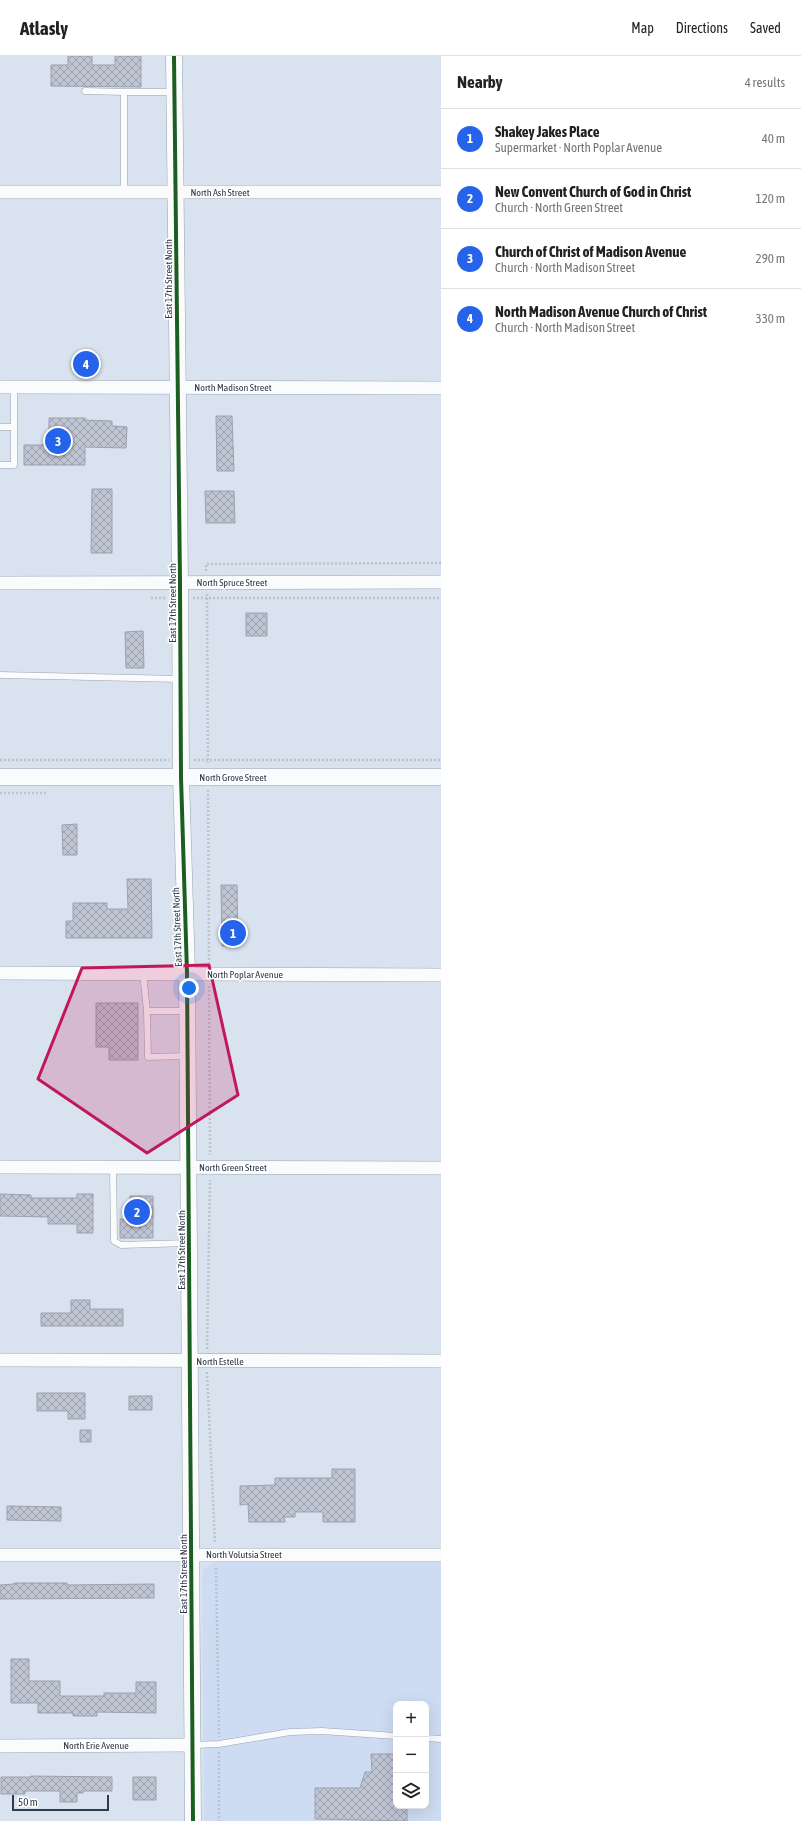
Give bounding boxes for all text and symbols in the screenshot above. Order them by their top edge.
text: Atlasly [20,17,68,39]
text: Map [631,20,654,36]
text: Directions [676,20,728,36]
text: Saved [750,20,781,36]
text: Nearby [457,72,503,92]
text: 4 results [745,75,785,90]
text: Shakey Jakes Place [495,123,600,140]
text: 1 [467,131,473,146]
text: 40 m [762,131,785,146]
text: Supermarket · North Poplar Avenue [495,140,662,155]
text: New Convent Church of God in Christ [495,183,691,200]
street label: North Ash Street [190,187,250,198]
text: 2 [467,191,473,206]
text: 120 m [756,191,785,206]
text: Church · North Green Street [495,200,623,215]
street label: East 17th Street North [163,239,174,319]
text: Church of Christ of Madison Avenue [495,243,686,260]
text: 3 [467,251,473,266]
text: 290 m [756,251,785,266]
text: Church · North Madison Street [495,260,635,275]
text: North Madison Avenue Church of Christ [495,303,707,320]
text: 4 [467,311,473,326]
text: 330 m [756,311,785,326]
text: Church · North Madison Street [495,320,635,335]
pin: 4 [73,349,99,379]
street label: North Madison Street [194,382,272,393]
pin: 3 [45,426,71,456]
street label: East 17th Street North [167,563,178,643]
street label: North Spruce Street [197,577,268,588]
street label: North Grove Street [199,772,267,783]
street label: East 17th Street North [170,887,184,967]
pin: 1 [220,918,246,948]
street label: North Poplar Avenue [207,969,284,980]
your location [179,978,199,998]
street label: North Green Street [199,1162,267,1173]
pin: 2 [124,1197,150,1227]
street label: East 17th Street North [176,1210,187,1290]
street label: North Estelle [196,1356,244,1367]
street label: East 17th Street North [178,1534,189,1614]
street label: North Volutsia Street [206,1549,282,1560]
map controls [393,1701,429,1809]
button: + [393,1701,429,1737]
button: − [393,1737,429,1773]
street label: North Erie Avenue [63,1740,129,1751]
button: layers [393,1773,429,1809]
scale bar [12,1793,109,1812]
text: 50 m [18,1796,38,1808]

